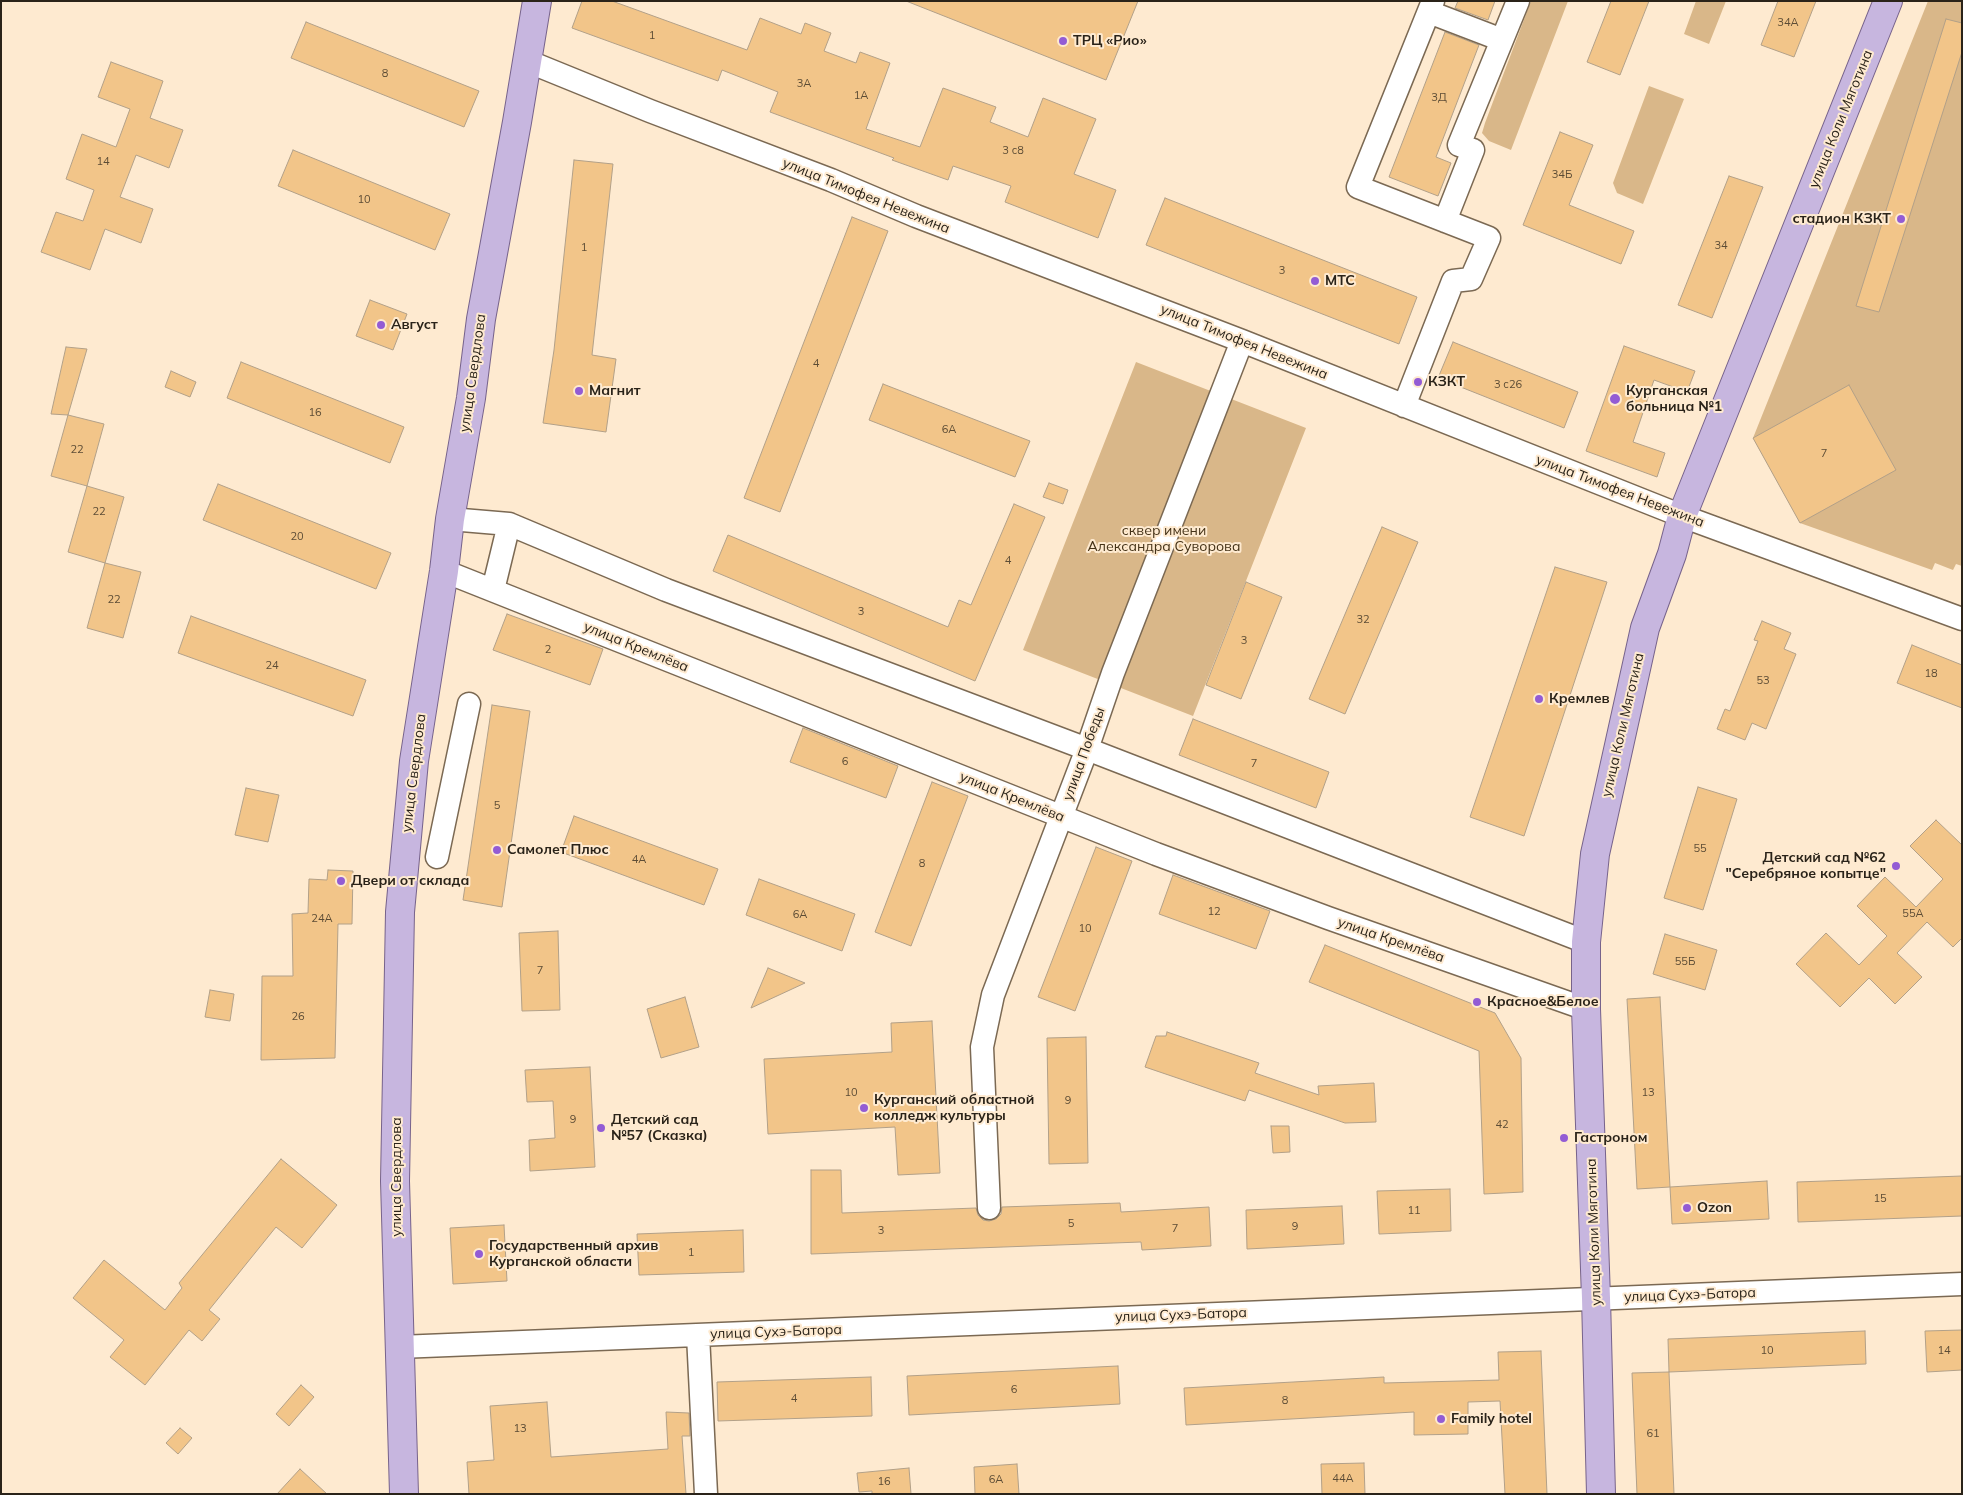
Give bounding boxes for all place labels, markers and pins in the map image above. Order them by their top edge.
place label: ТРЦ «Рио» [1073,33,1147,49]
marker: ТРЦ «Рио» [1057,35,1069,47]
place label: стадион КЗКТ [1792,211,1891,227]
marker: стадион КЗКТ [1895,213,1907,225]
place label: МТС [1325,273,1355,289]
marker: МТС [1309,275,1321,287]
place label: Август [391,317,438,333]
marker: Август [375,319,387,331]
place label: КЗКТ [1428,374,1465,390]
marker: КЗКТ [1412,376,1424,388]
place label: Магнит [589,383,641,399]
place label: Курганская больница №1 [1626,383,1722,416]
marker: Магнит [573,385,585,397]
marker: Курганская больница №1 [1608,392,1622,406]
place label: Кремлев [1549,691,1610,707]
marker: Кремлев [1533,693,1545,705]
place label: Самолет Плюс [507,842,609,858]
marker: Самолет Плюс [491,844,503,856]
place label: Детский сад №62 "Серебряное копытце" [1726,850,1886,882]
marker: Детский сад №62 "Серебряное копытце" [1890,860,1902,872]
place label: Двери от склада [351,873,469,889]
marker: Двери от склада [335,875,347,887]
place label: Красное&Белое [1487,994,1599,1010]
marker: Красное&Белое [1471,996,1483,1008]
place label: Курганский областной колледж культуры [874,1092,1034,1124]
marker: Курганский областной колледж культуры [858,1102,870,1114]
place label: Детский сад №57 (Сказка) [611,1112,708,1144]
marker: Детский сад №57 (Сказка) [595,1122,607,1134]
place label: Гастроном [1574,1130,1647,1146]
marker: Гастроном [1558,1132,1570,1144]
place label: Ozon [1697,1200,1732,1216]
marker: Ozon [1681,1202,1693,1214]
place label: Государственный архив Курганской области [489,1238,658,1270]
marker: Государственный архив Курганской области [473,1248,485,1260]
place label: Family hotel [1451,1411,1532,1427]
marker: Family hotel [1435,1413,1447,1425]

